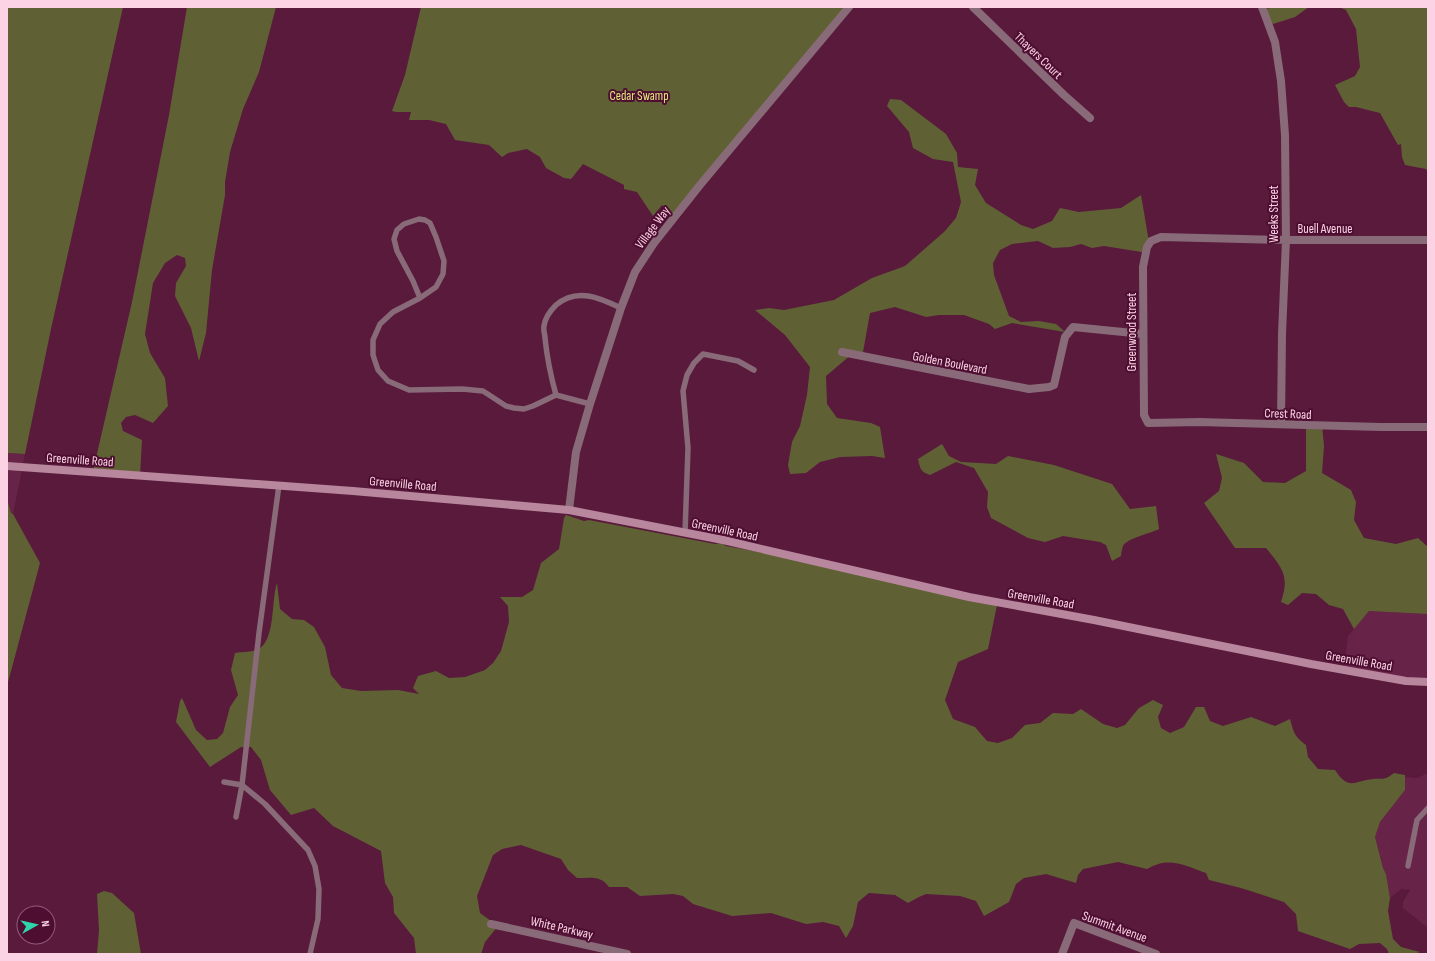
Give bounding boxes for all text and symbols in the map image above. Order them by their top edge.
street label: Thayers Court [1011,29,1066,83]
park label: Cedar Swamp [609,88,669,104]
street label: Weeks Street [1266,185,1282,243]
street label: Village Way [632,203,674,252]
street label: Buell Avenue [1297,221,1353,237]
street label: Greenwood Street [1124,292,1140,372]
street label: Golden Boulevard [911,348,988,378]
street label: Crest Road [1264,405,1312,423]
street label: Greenville Road [46,450,114,470]
street label: Greenville Road [369,473,437,495]
street label: Greenville Road [690,515,759,545]
street label: Greenville Road [1006,585,1075,613]
street label: Greenville Road [1324,647,1393,675]
north arrow [16,905,56,945]
street label: Summit Avenue [1080,908,1149,946]
street label: White Parkway [529,913,595,943]
text: N [39,920,52,928]

